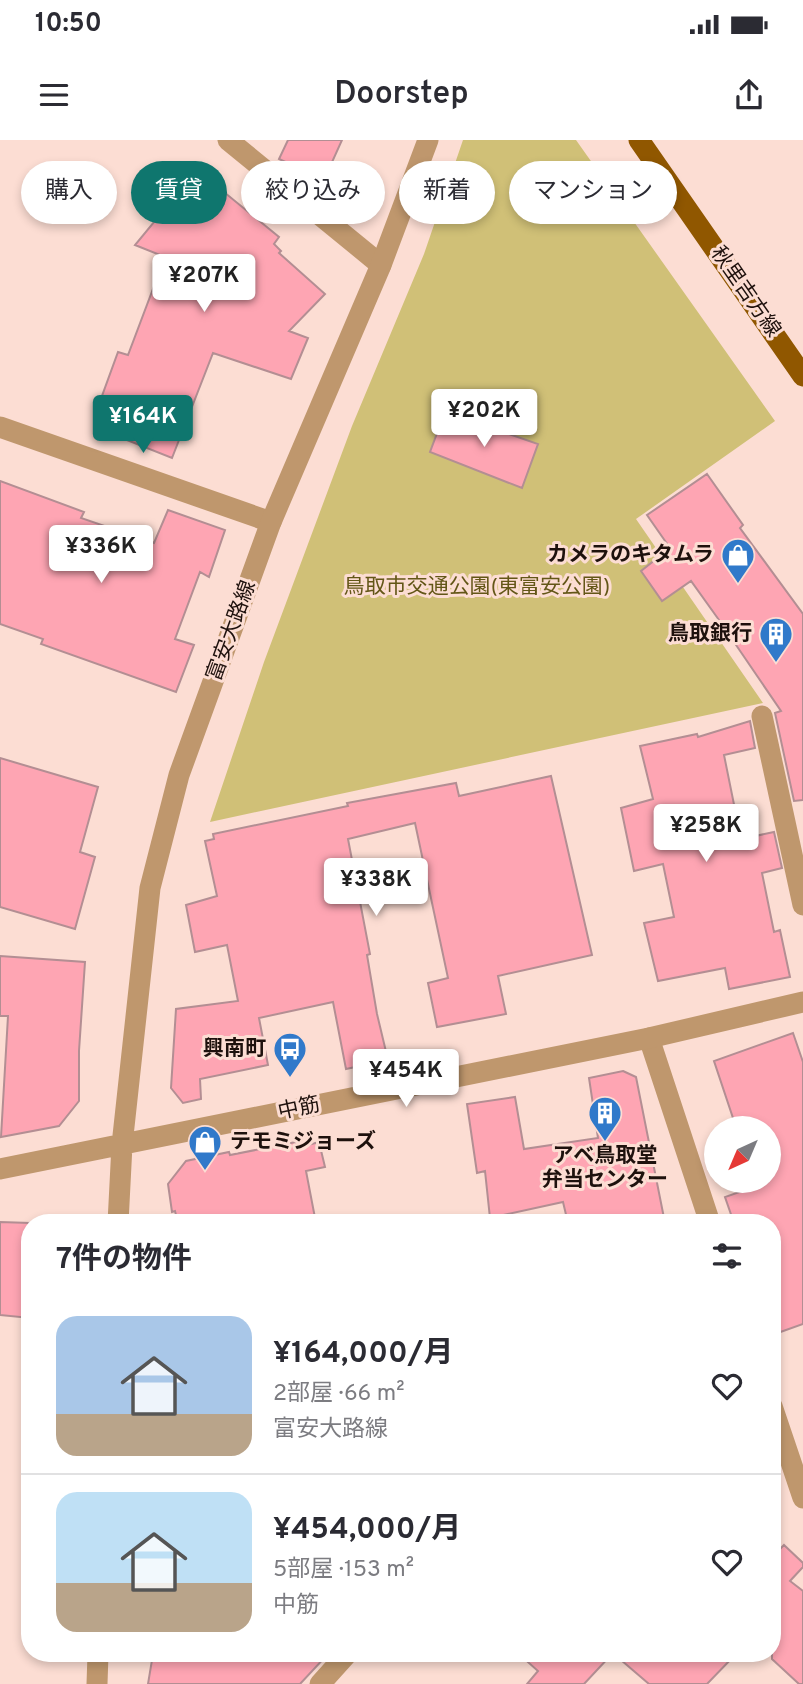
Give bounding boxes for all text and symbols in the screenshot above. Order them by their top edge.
text: 10:50 [35,8,102,41]
text: Doorstep [334,75,469,115]
icon: menu [35,76,73,114]
icon: share [730,76,768,114]
chip: 購入 [21,161,117,224]
chip: 賃貸 [131,161,227,224]
chip: 絞り込み [241,161,385,224]
chip: 新着 [399,161,495,224]
chip: マンション [509,161,677,224]
street label: 秋里吉方線 [704,241,786,343]
pin: ¥207K [155,254,253,314]
text: ¥207K [168,262,240,291]
pin: ¥202K [435,390,533,449]
pin: ¥164K [94,396,192,455]
text: ¥202K [447,397,521,426]
text: ¥164K [109,403,177,432]
pin: ¥336K [52,526,150,585]
text: ¥336K [65,533,137,562]
shop icon: カメラのキタムラ [719,536,757,585]
place label: カメラのキタムラ [547,542,714,569]
park label: 鳥取市交通公園(東富安公園) [344,574,610,601]
street label: 富安大路線 [201,577,263,685]
building icon: 鳥取銀行 [757,615,795,664]
place label: 鳥取銀行 [668,621,752,648]
pin: ¥258K [657,804,755,864]
text: ¥258K [670,812,742,841]
pin: ¥338K [327,858,425,918]
text: ¥338K [340,866,412,895]
bus stop icon: 興南町 [271,1030,309,1079]
place label: 興南町 [203,1036,266,1063]
pin: ¥454K [357,1049,455,1109]
text: ¥454K [369,1057,443,1086]
street label: 中筋 [276,1091,322,1127]
building icon: アベ鳥取堂 弁当センター [586,1094,624,1143]
north arrow [704,1116,780,1194]
map controls [704,1116,781,1193]
shop icon: テモミジョーズ [186,1123,224,1172]
place label: テモミジョーズ [230,1129,376,1156]
place label: アベ鳥取堂 弁当センター [542,1143,668,1194]
icon: filters [708,1237,746,1275]
text: 7件の物件 [56,1242,192,1279]
text: ¥164,000/月 [273,1336,453,1373]
icon: home [112,1344,196,1428]
icon: heart [708,1367,746,1405]
text: 2部屋 · 66 m² [273,1380,405,1409]
text: 富安大路線 [273,1416,388,1445]
text: ¥454,000/月 [273,1512,461,1549]
icon: home [112,1520,196,1604]
icon: heart [708,1543,746,1581]
text: 5部屋 · 153 m² [273,1556,414,1585]
text: 中筋 [273,1592,319,1621]

